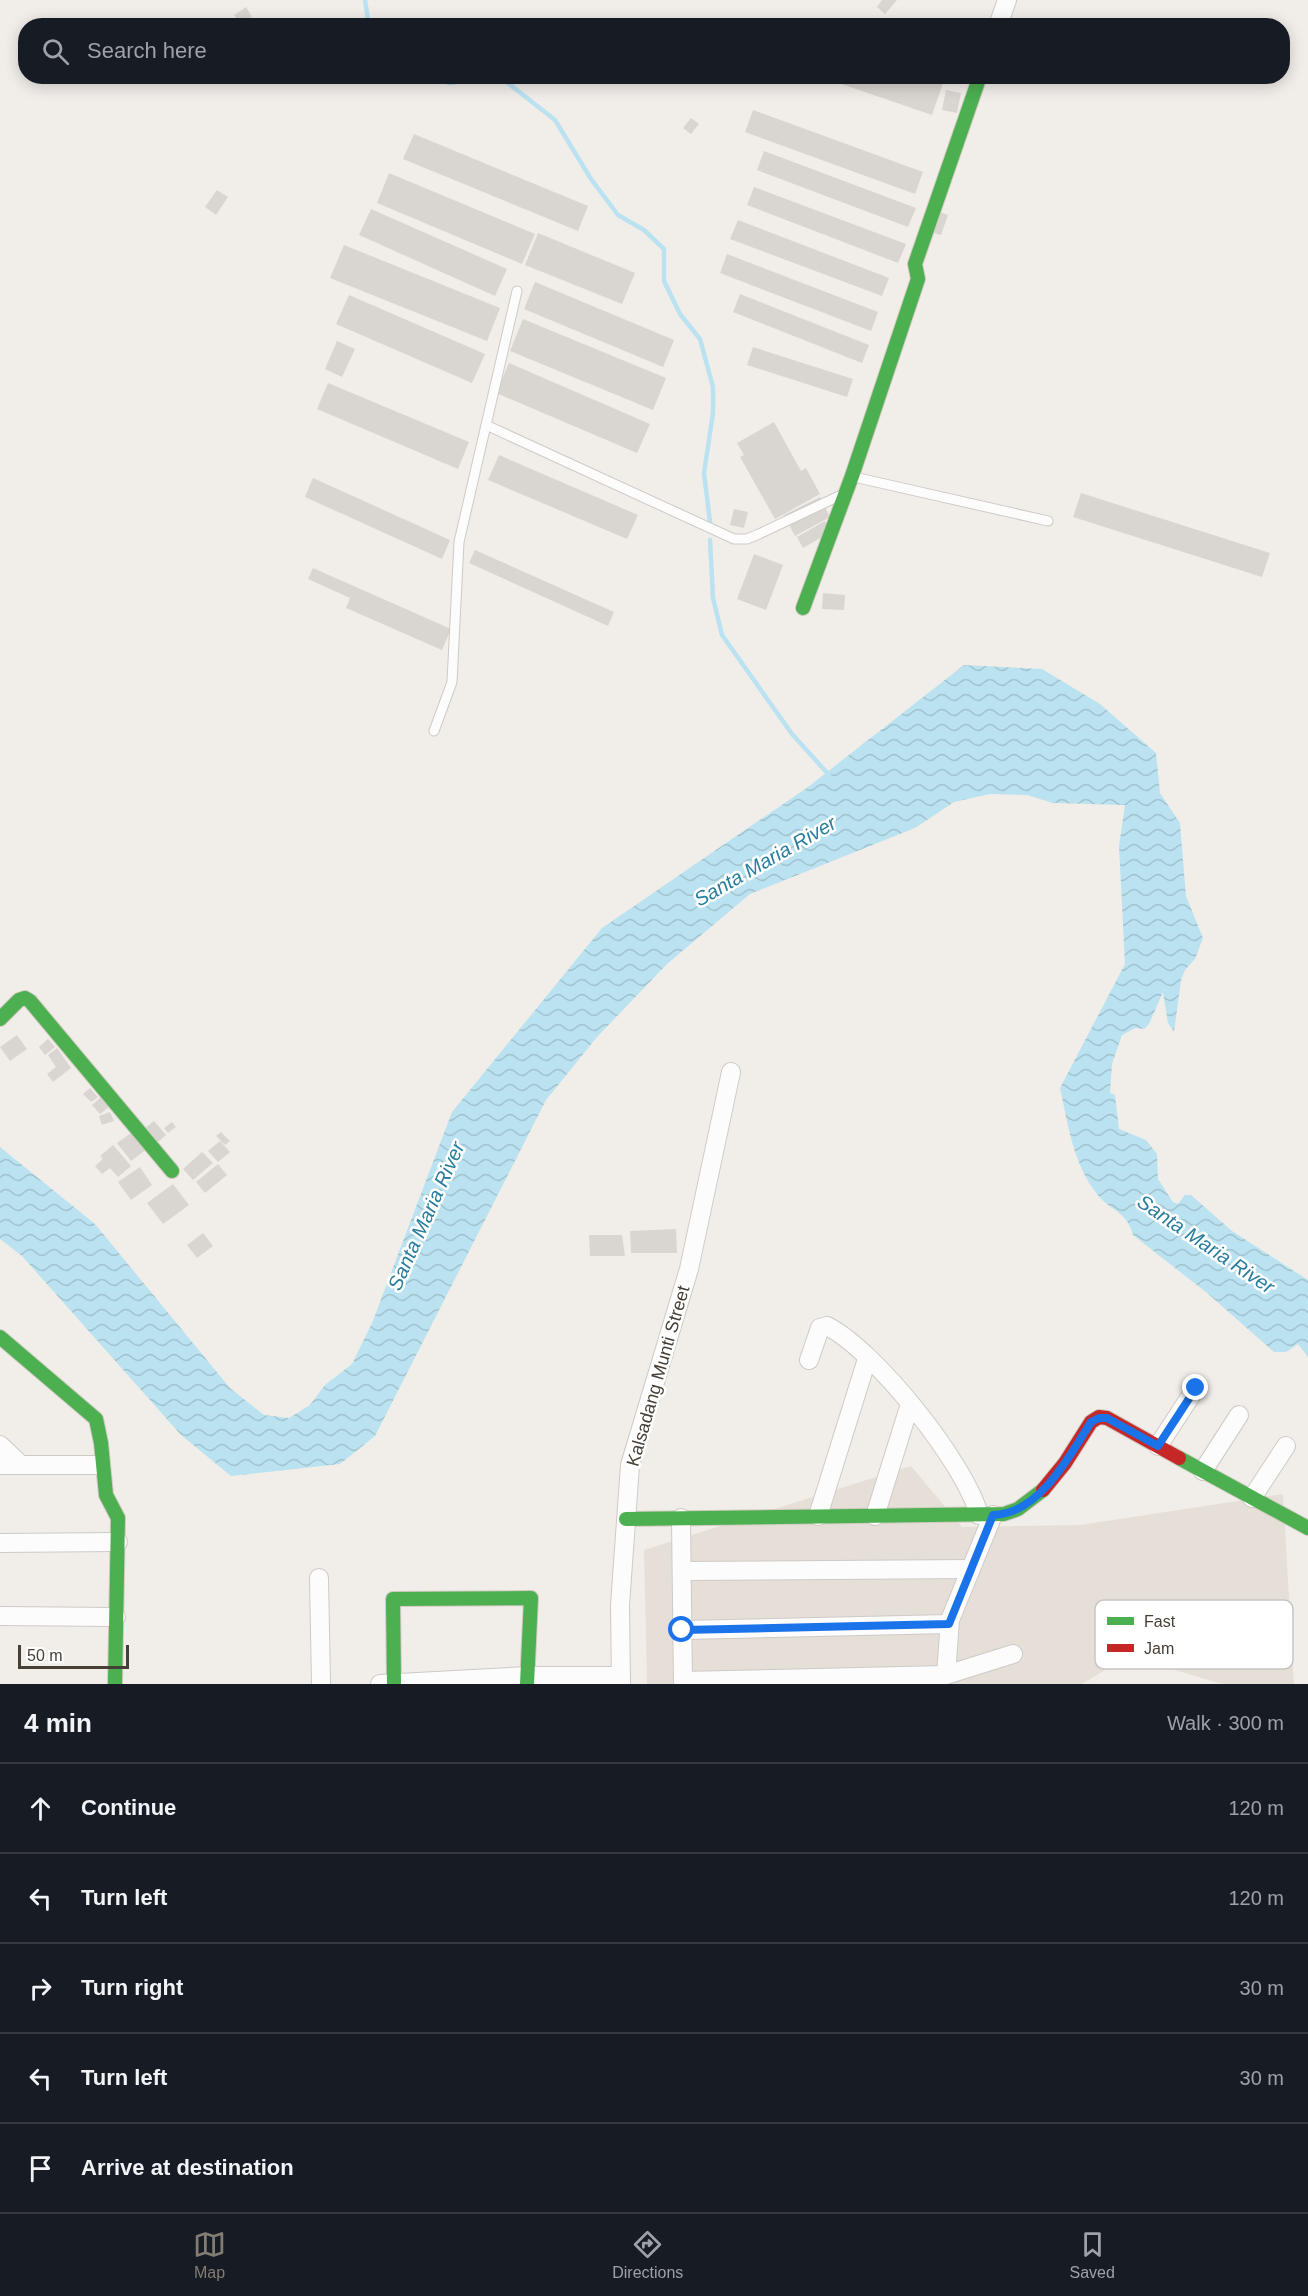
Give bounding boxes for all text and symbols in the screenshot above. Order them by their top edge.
search box [18,18,1290,84]
icon: search [39,35,72,68]
text: Search here [87,38,207,63]
water label: Santa Maria River [690,811,841,911]
water label: Santa Maria River [383,1137,469,1294]
water label: Santa Maria River [1133,1190,1280,1299]
street label: Kalsadang Munti Street [623,1283,693,1469]
route end [1182,1374,1208,1400]
legend [1095,1600,1293,1669]
text: Fast [1144,1613,1176,1630]
route start [668,1616,694,1642]
text: Jam [1144,1640,1174,1657]
scale bar [18,1642,129,1670]
text: 50 m [27,1647,63,1664]
text: 4 min [24,1708,92,1738]
text: Walk · 300 m [1167,1712,1284,1734]
icon: ahead [24,1792,57,1825]
text: Continue [81,1795,176,1820]
text: 120 m [1228,1797,1284,1819]
icon: left [24,1882,57,1915]
text: Turn left [81,1885,167,1910]
text: 120 m [1228,1887,1284,1909]
icon: right [24,1972,57,2005]
text: Turn right [81,1975,183,2000]
text: 30 m [1240,1977,1284,1999]
icon: left [24,2062,57,2095]
text: Turn left [81,2065,167,2090]
text: 30 m [1240,2067,1284,2089]
icon: arrive [24,2152,57,2185]
text: Arrive at destination [81,2155,294,2180]
tab: Map [193,2228,226,2282]
tab: Directions [612,2228,683,2282]
tab: Saved [1070,2228,1115,2282]

